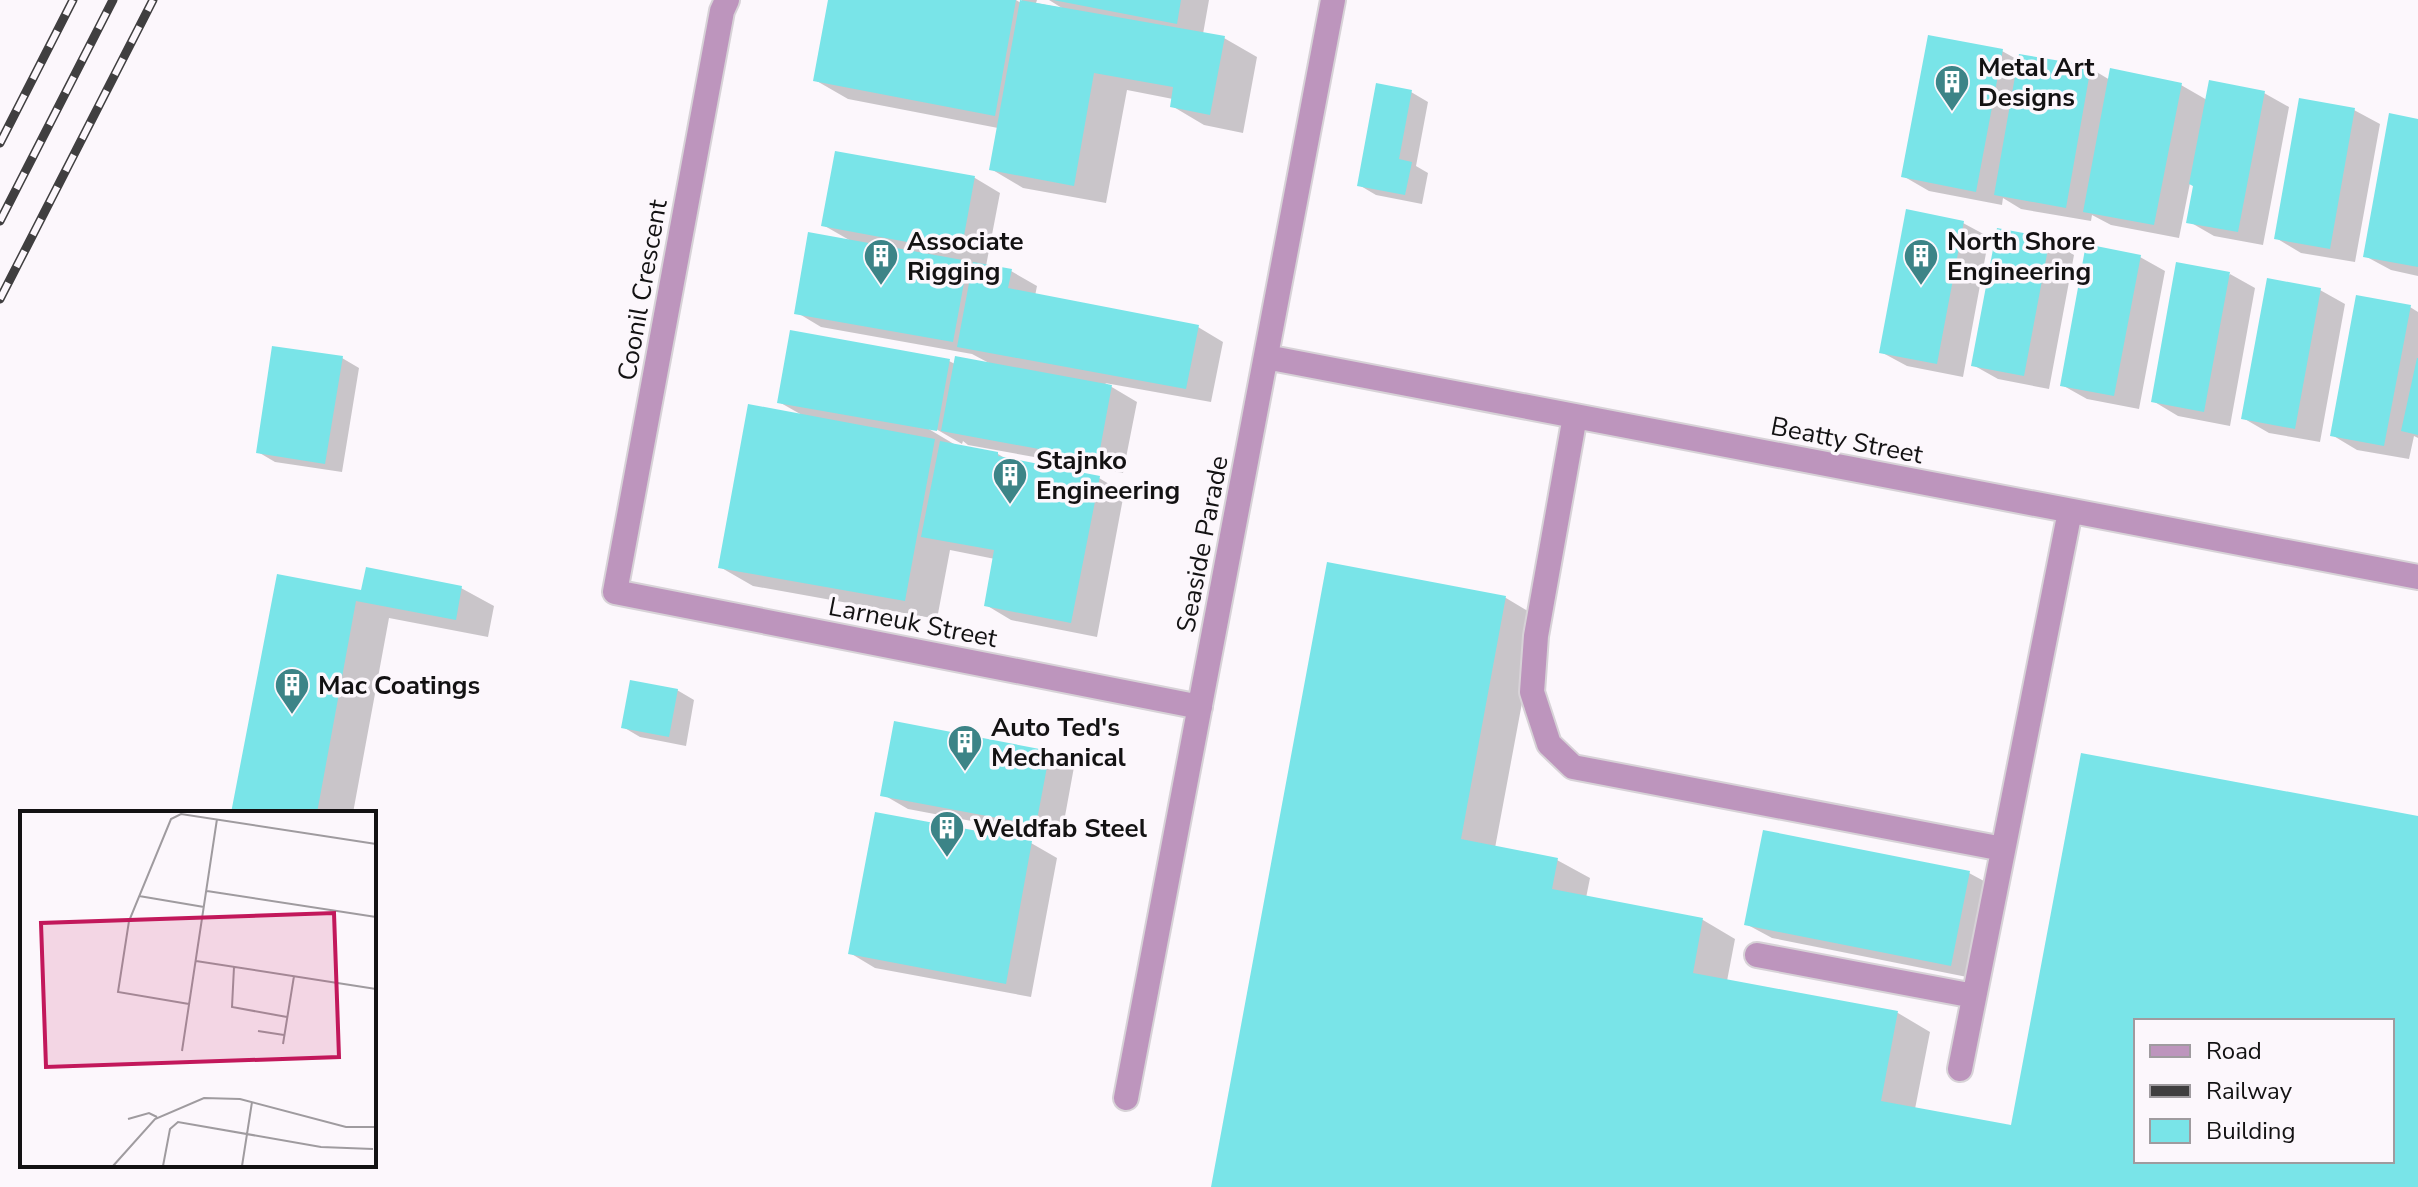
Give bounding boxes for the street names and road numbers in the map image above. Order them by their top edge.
street label: Coonil Crescent [609,196,676,383]
street label: Beatty Street [1768,409,1927,473]
street label: Seaside Parade [1168,453,1237,635]
street label: Larneuk Street [826,589,1001,656]

